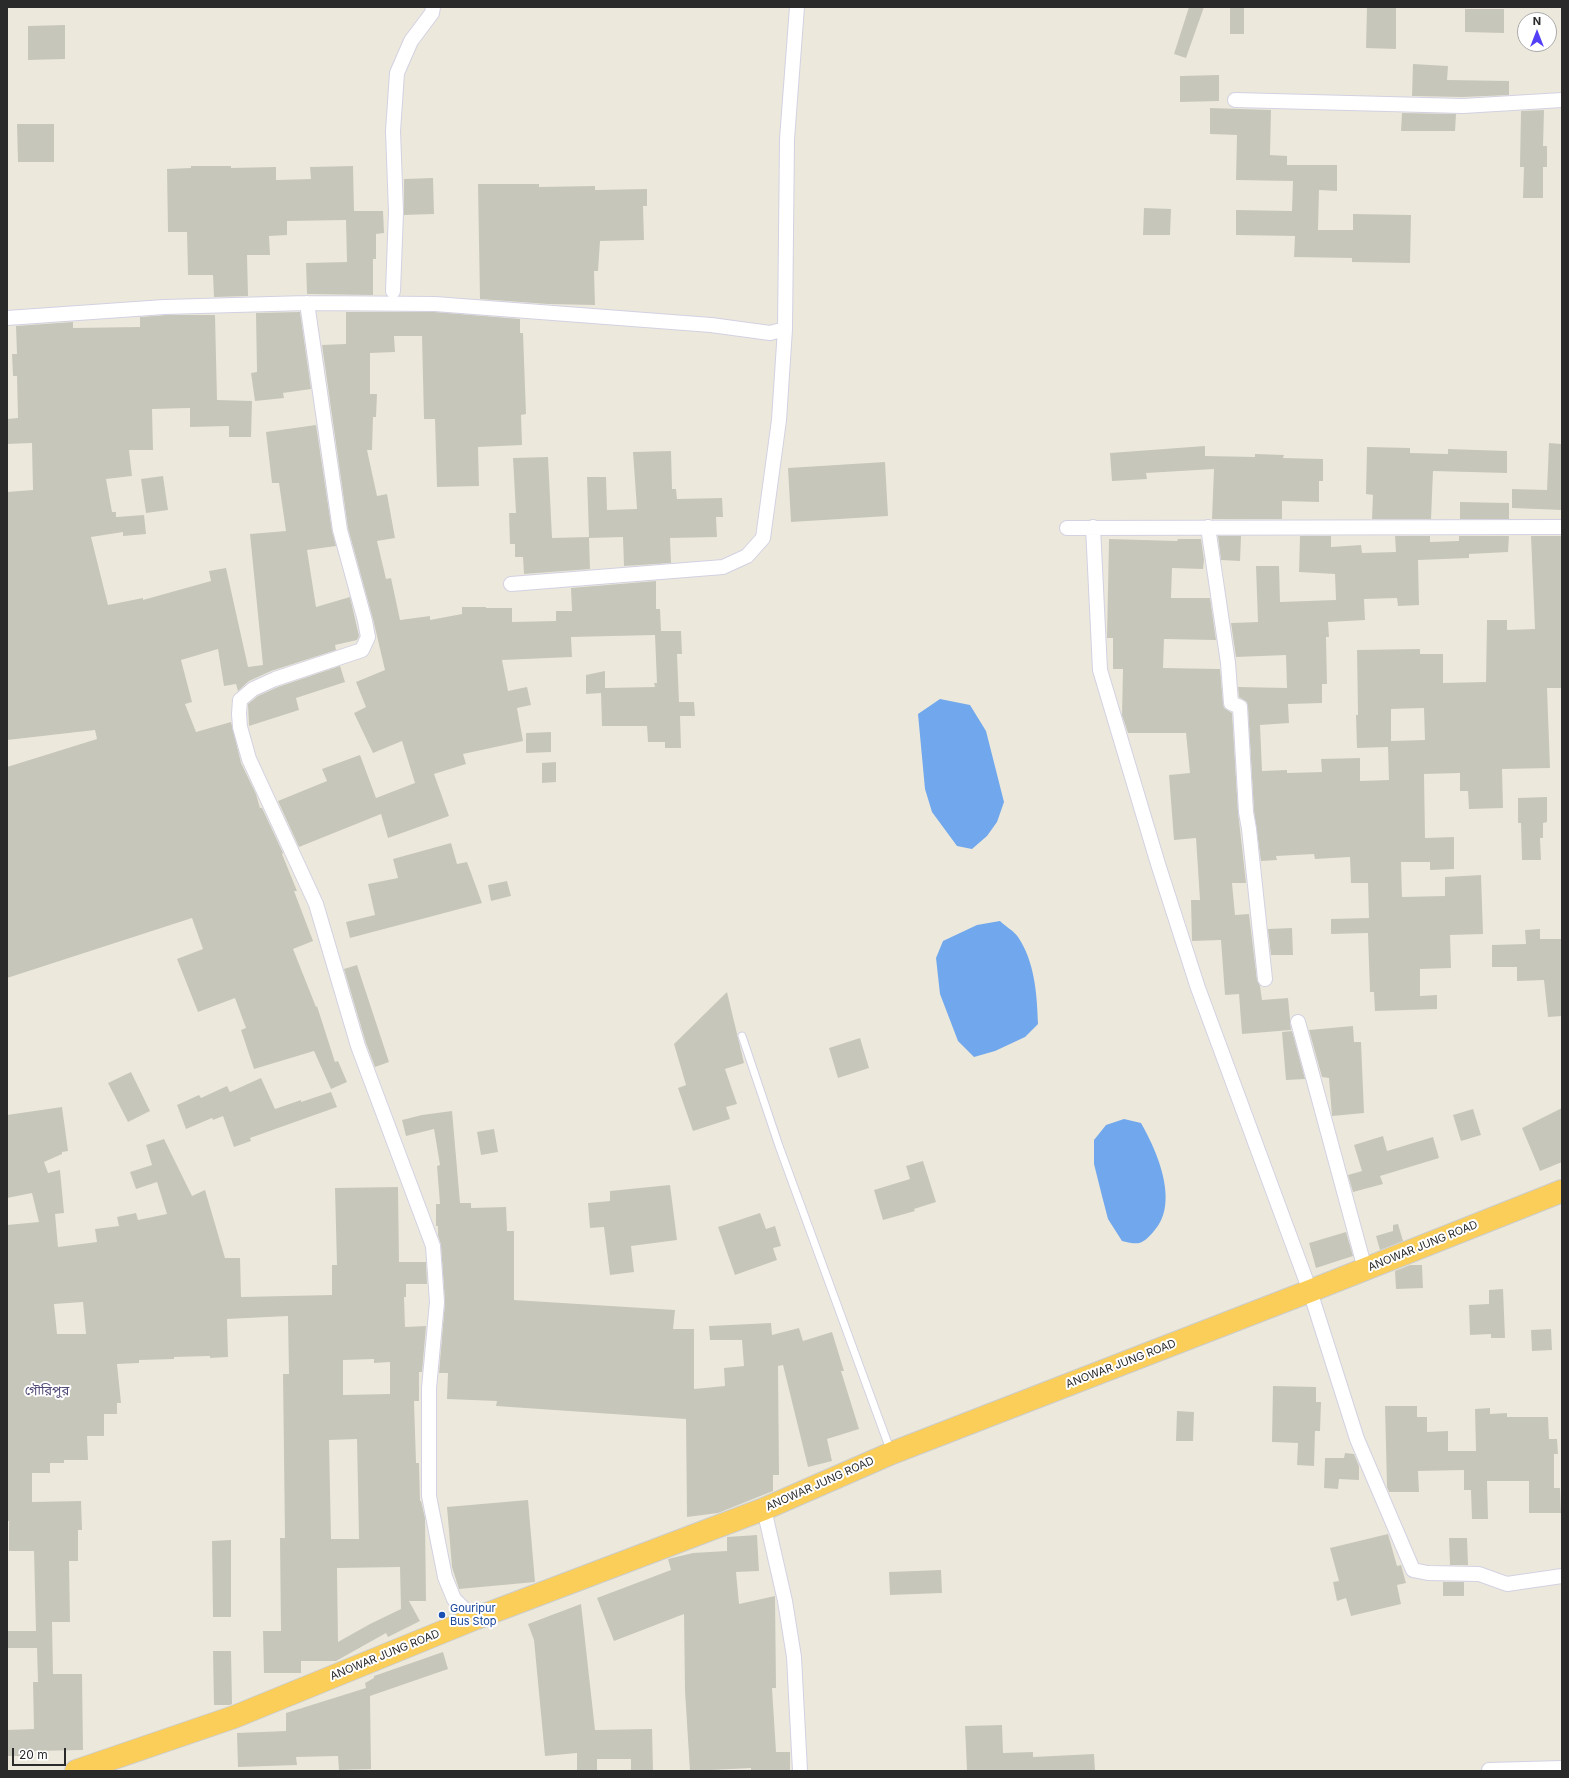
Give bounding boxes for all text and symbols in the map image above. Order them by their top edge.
north arrow [1517,12,1557,52]
text: N [1533,14,1541,28]
street label: ANOWAR JUNG ROAD [1366,1218,1480,1274]
street label: ANOWAR JUNG ROAD [1064,1337,1178,1391]
district label: গৌরিপুর [25,1383,69,1399]
street label: ANOWAR JUNG ROAD [764,1454,876,1514]
place label: Gouripur Bus Stop [450,1602,496,1628]
marker: Gouripur Bus Stop [437,1610,447,1620]
street label: ANOWAR JUNG ROAD [328,1627,442,1683]
scale bar [14,1740,68,1766]
text: 20 m [19,1747,48,1762]

